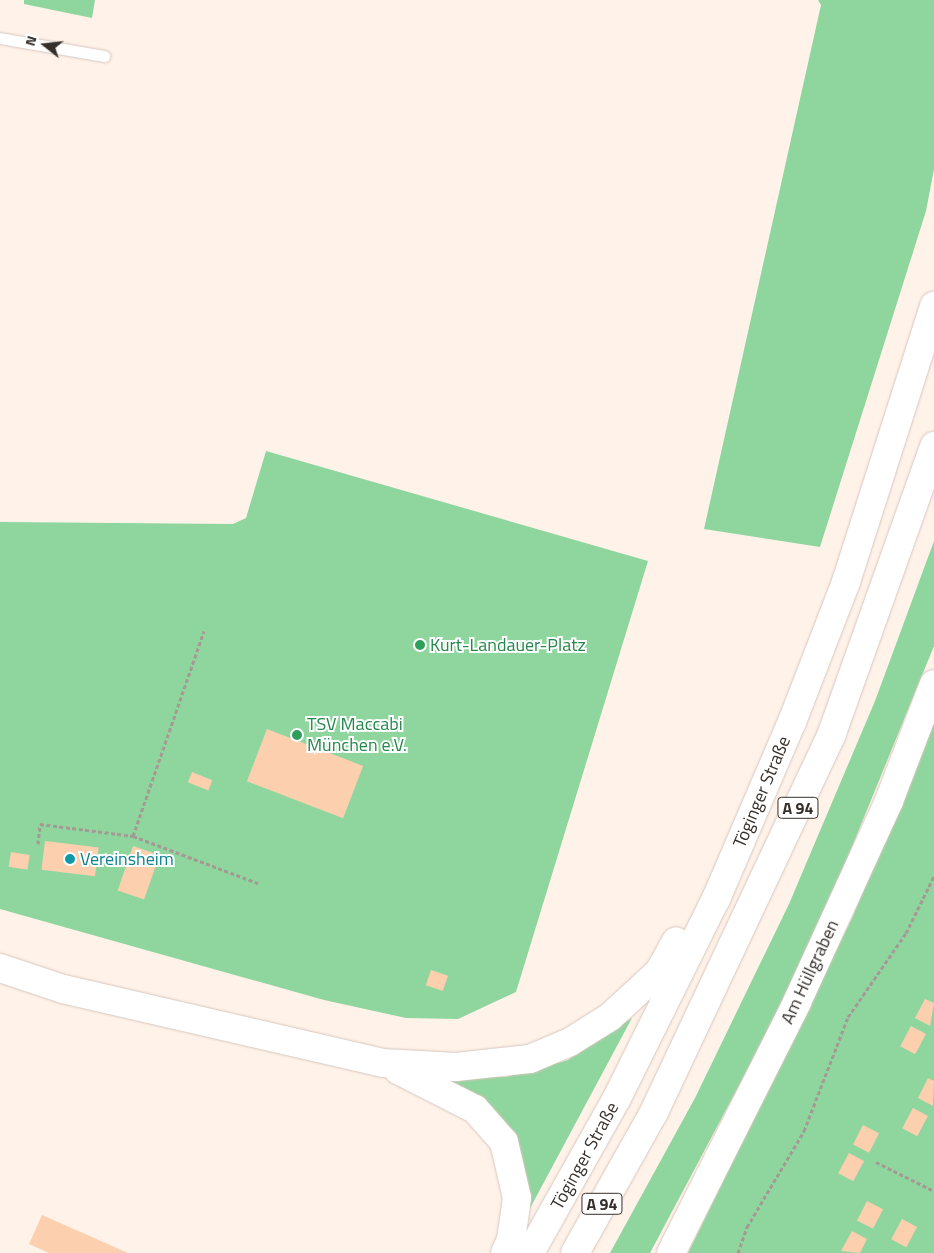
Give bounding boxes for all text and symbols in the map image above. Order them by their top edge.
north arrow [20,20,70,70]
text: N [19,33,42,48]
place label: Kurt-Landauer-Platz [430,634,586,656]
marker: Kurt-Landauer-Platz [414,639,426,651]
place label: TSV Maccabi München e.V. [307,714,407,756]
marker: TSV Maccabi München e.V. [291,729,303,741]
street label: Töginger Straße [729,733,795,851]
road number: A 94 [777,794,819,821]
place label: Vereinsheim [80,848,174,870]
marker: Vereinsheim [64,853,76,865]
street label: Am Hüllgraben [776,916,844,1028]
street label: Töginger Straße [547,1099,623,1213]
road number: A 94 [581,1190,623,1218]

